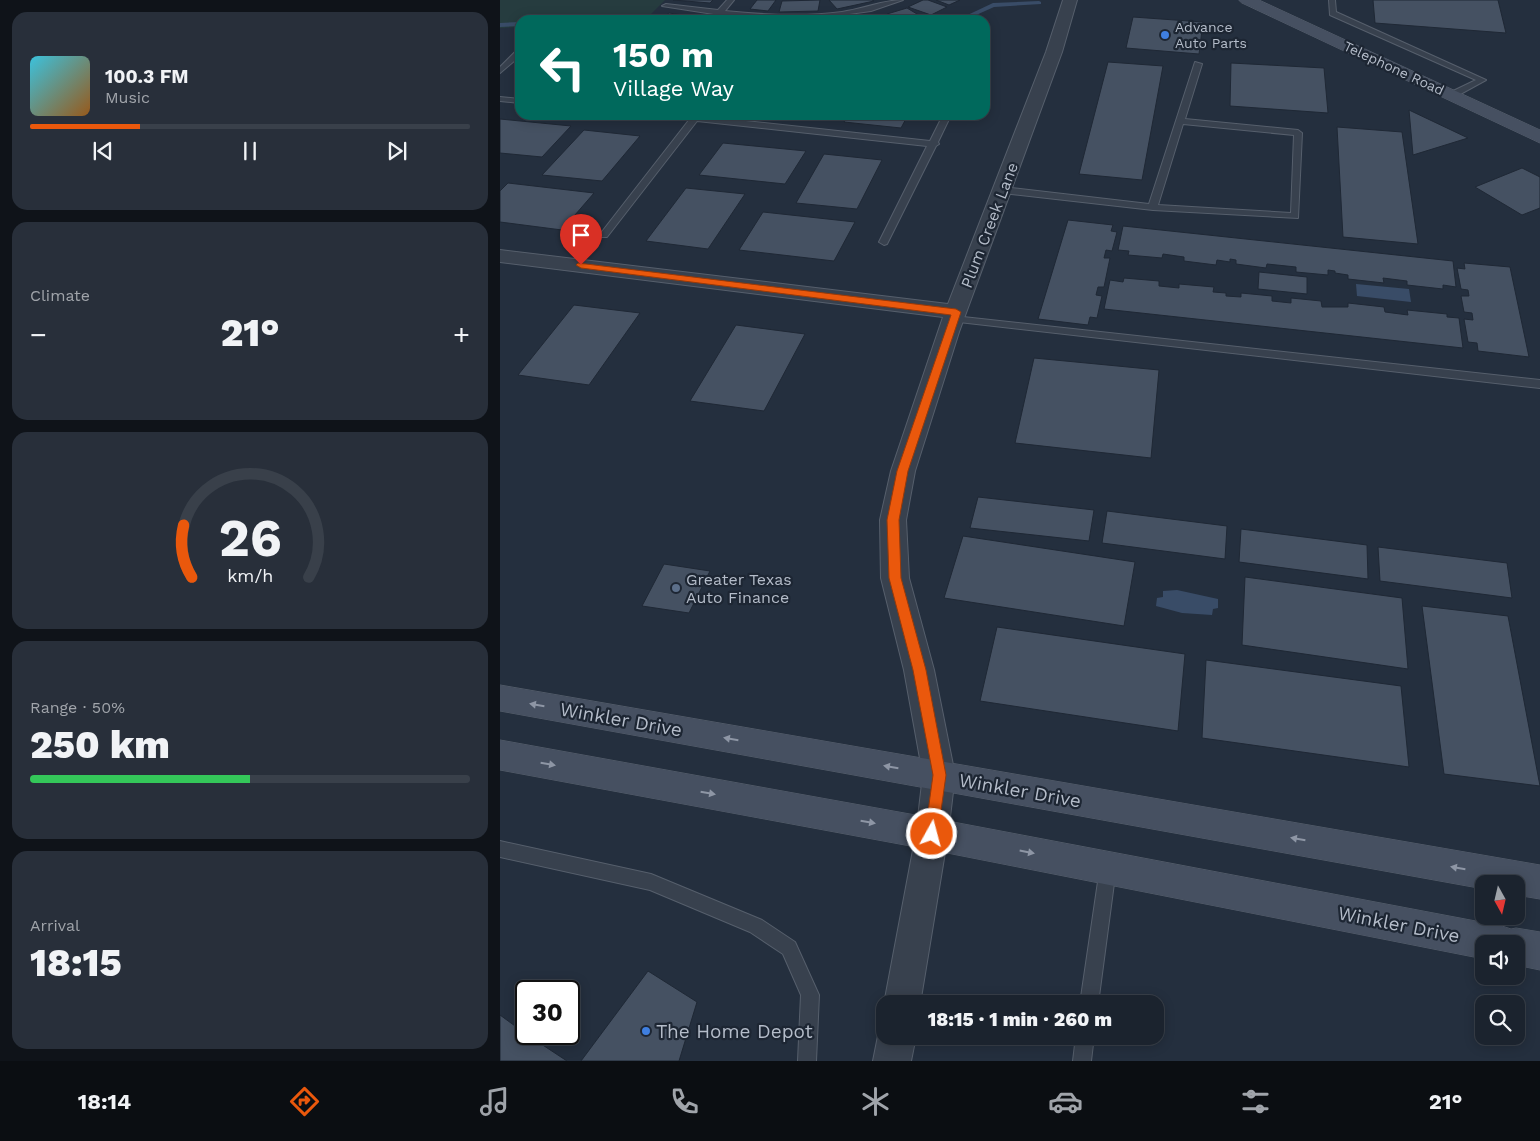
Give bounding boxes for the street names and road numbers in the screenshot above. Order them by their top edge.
street label: Telephone Road [1341,38,1447,98]
street label: Plum Creek Lane [957,160,1022,291]
street label: Winkler Drive [558,697,684,742]
street label: Winkler Drive [957,768,1083,813]
street label: Winkler Drive [1336,901,1462,948]

